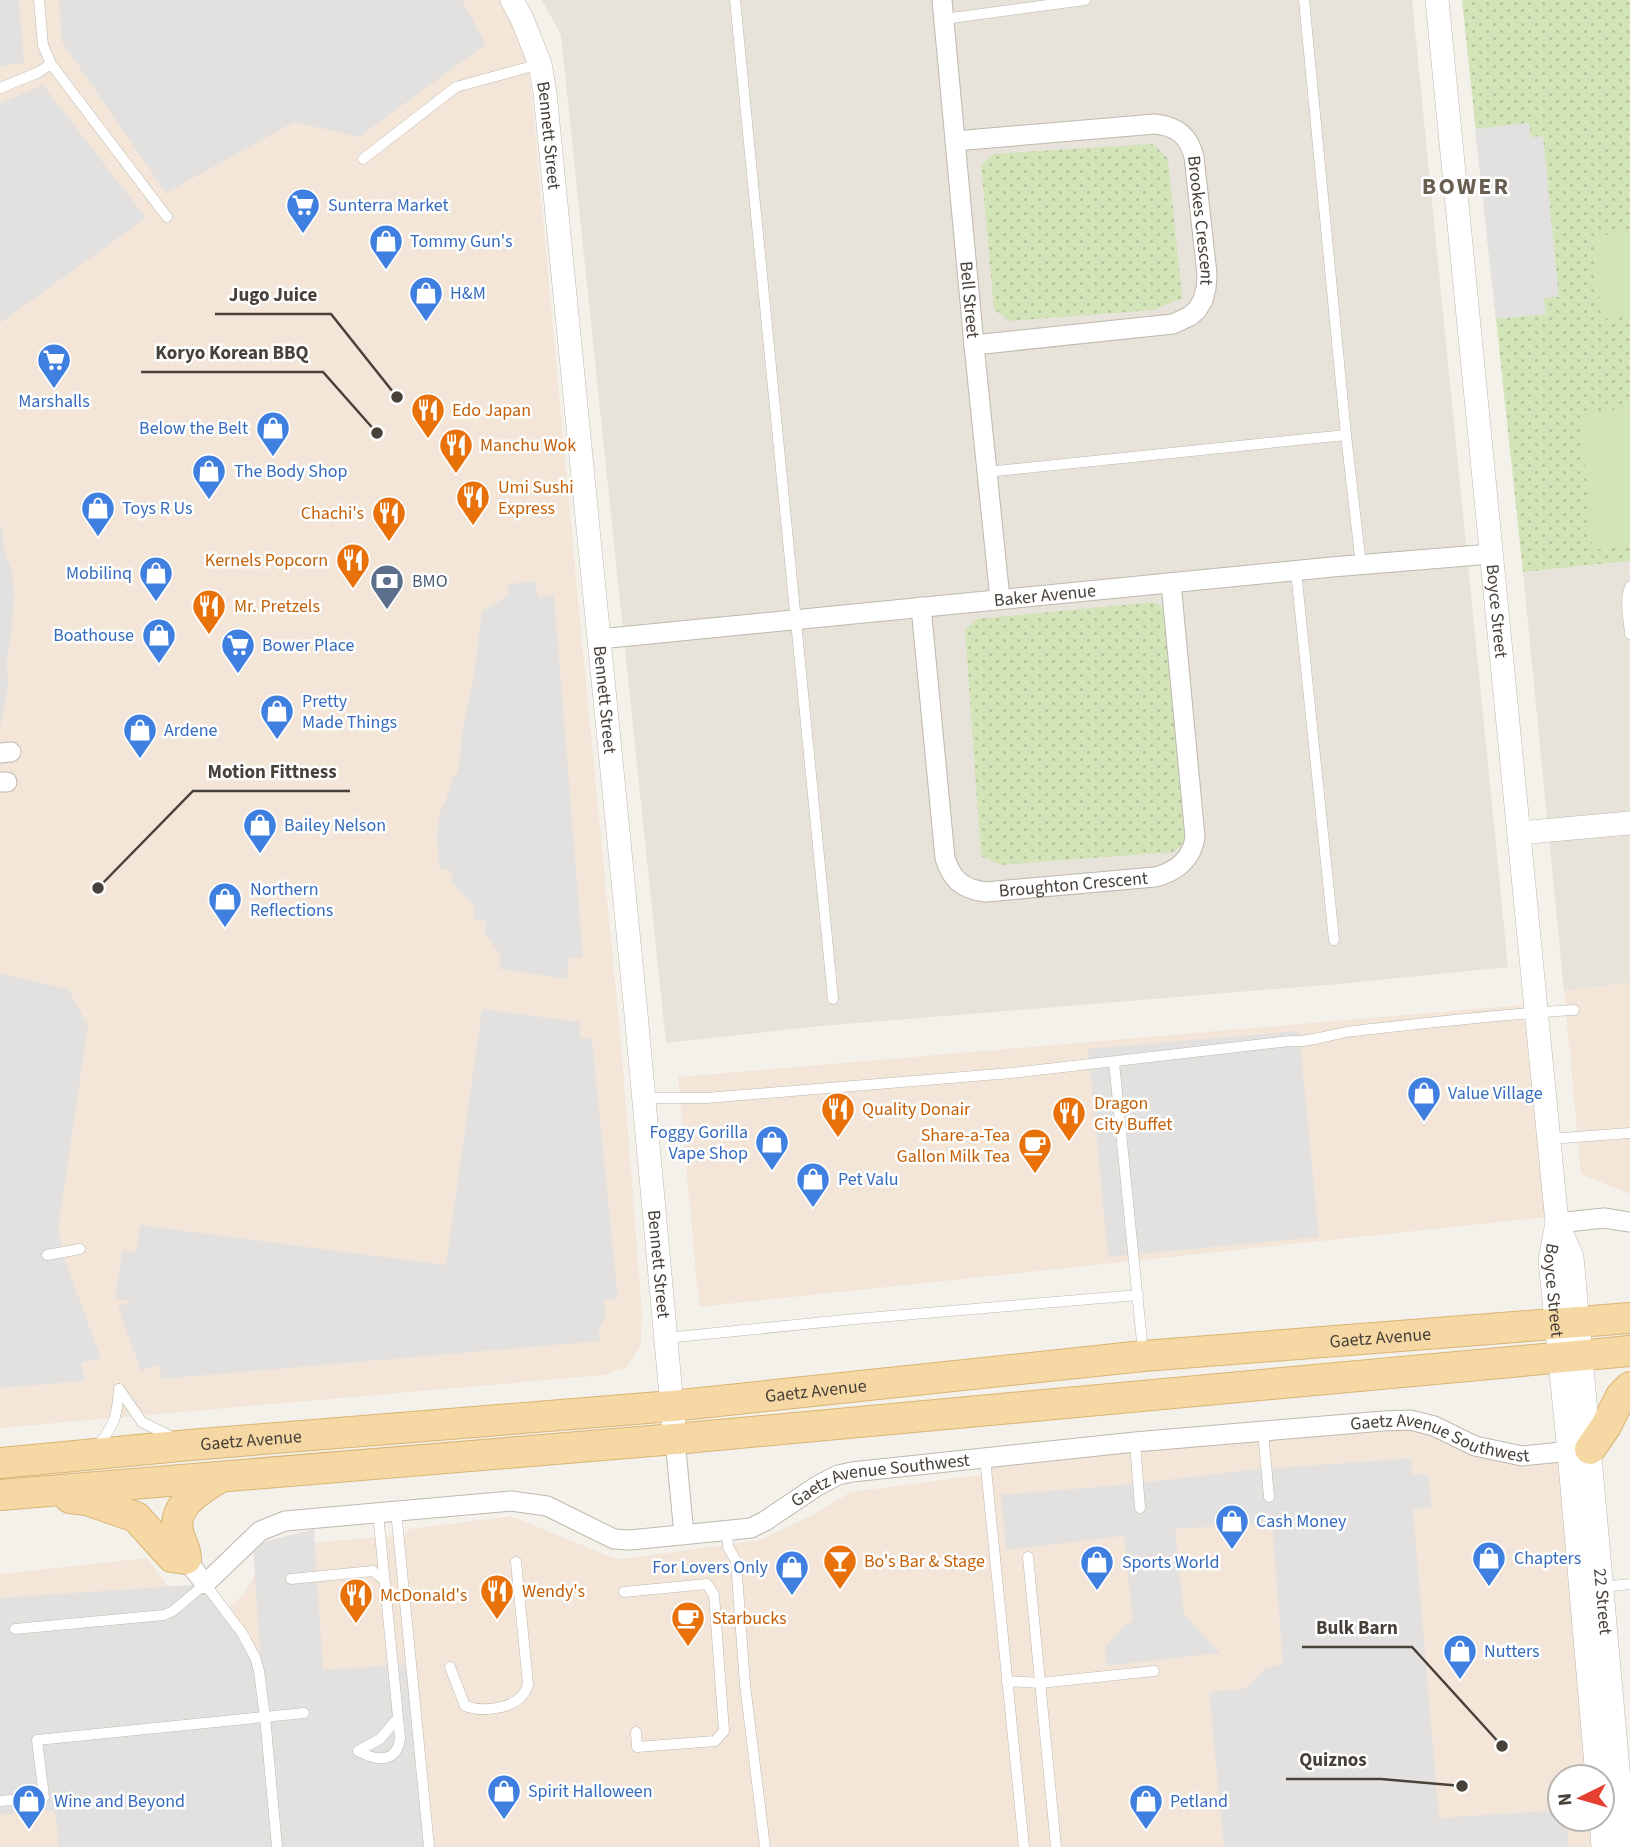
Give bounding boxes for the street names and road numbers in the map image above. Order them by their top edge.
street label: Bennett Street [530,79,566,191]
street label: Brookes Crescent [1181,154,1219,286]
street label: Bell Street [953,260,985,339]
street label: Boyce Street [1479,563,1513,659]
street label: Baker Avenue [993,578,1097,613]
street label: Bennett Street [587,644,622,755]
street label: Broughton Crescent [998,866,1149,904]
street label: Bennett Street [641,1209,676,1319]
street label: Boyce Street [1537,1241,1570,1338]
street label: Gaetz Avenue [1329,1322,1432,1354]
street label: Gaetz Avenue [764,1373,868,1409]
street label: Gaetz Avenue Southwest [1349,1407,1531,1469]
street label: Gaetz Avenue [199,1424,303,1457]
street label: Gaetz Avenue Southwest [786,1448,971,1513]
street label: 22 Street [1587,1567,1618,1636]

